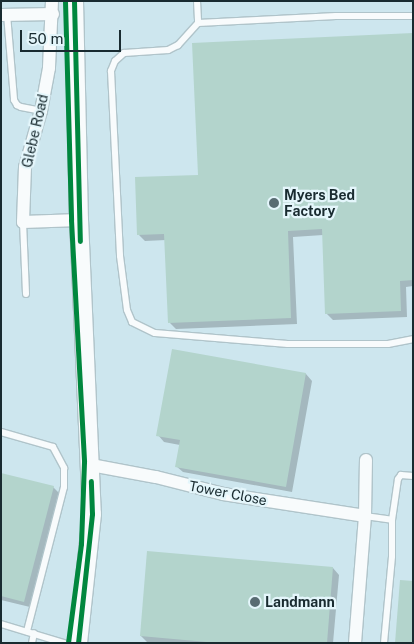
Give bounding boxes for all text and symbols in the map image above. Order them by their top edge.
scale bar [22,20,124,52]
text: 50 m [28,30,63,47]
street label: Glebe Road [18,93,52,169]
place label: Myers Bed Factory [284,187,355,220]
marker: Myers Bed Factory [268,197,280,209]
street label: Tower Close [188,477,268,509]
place label: Landmann [265,594,335,610]
marker: Landmann [249,596,261,608]

